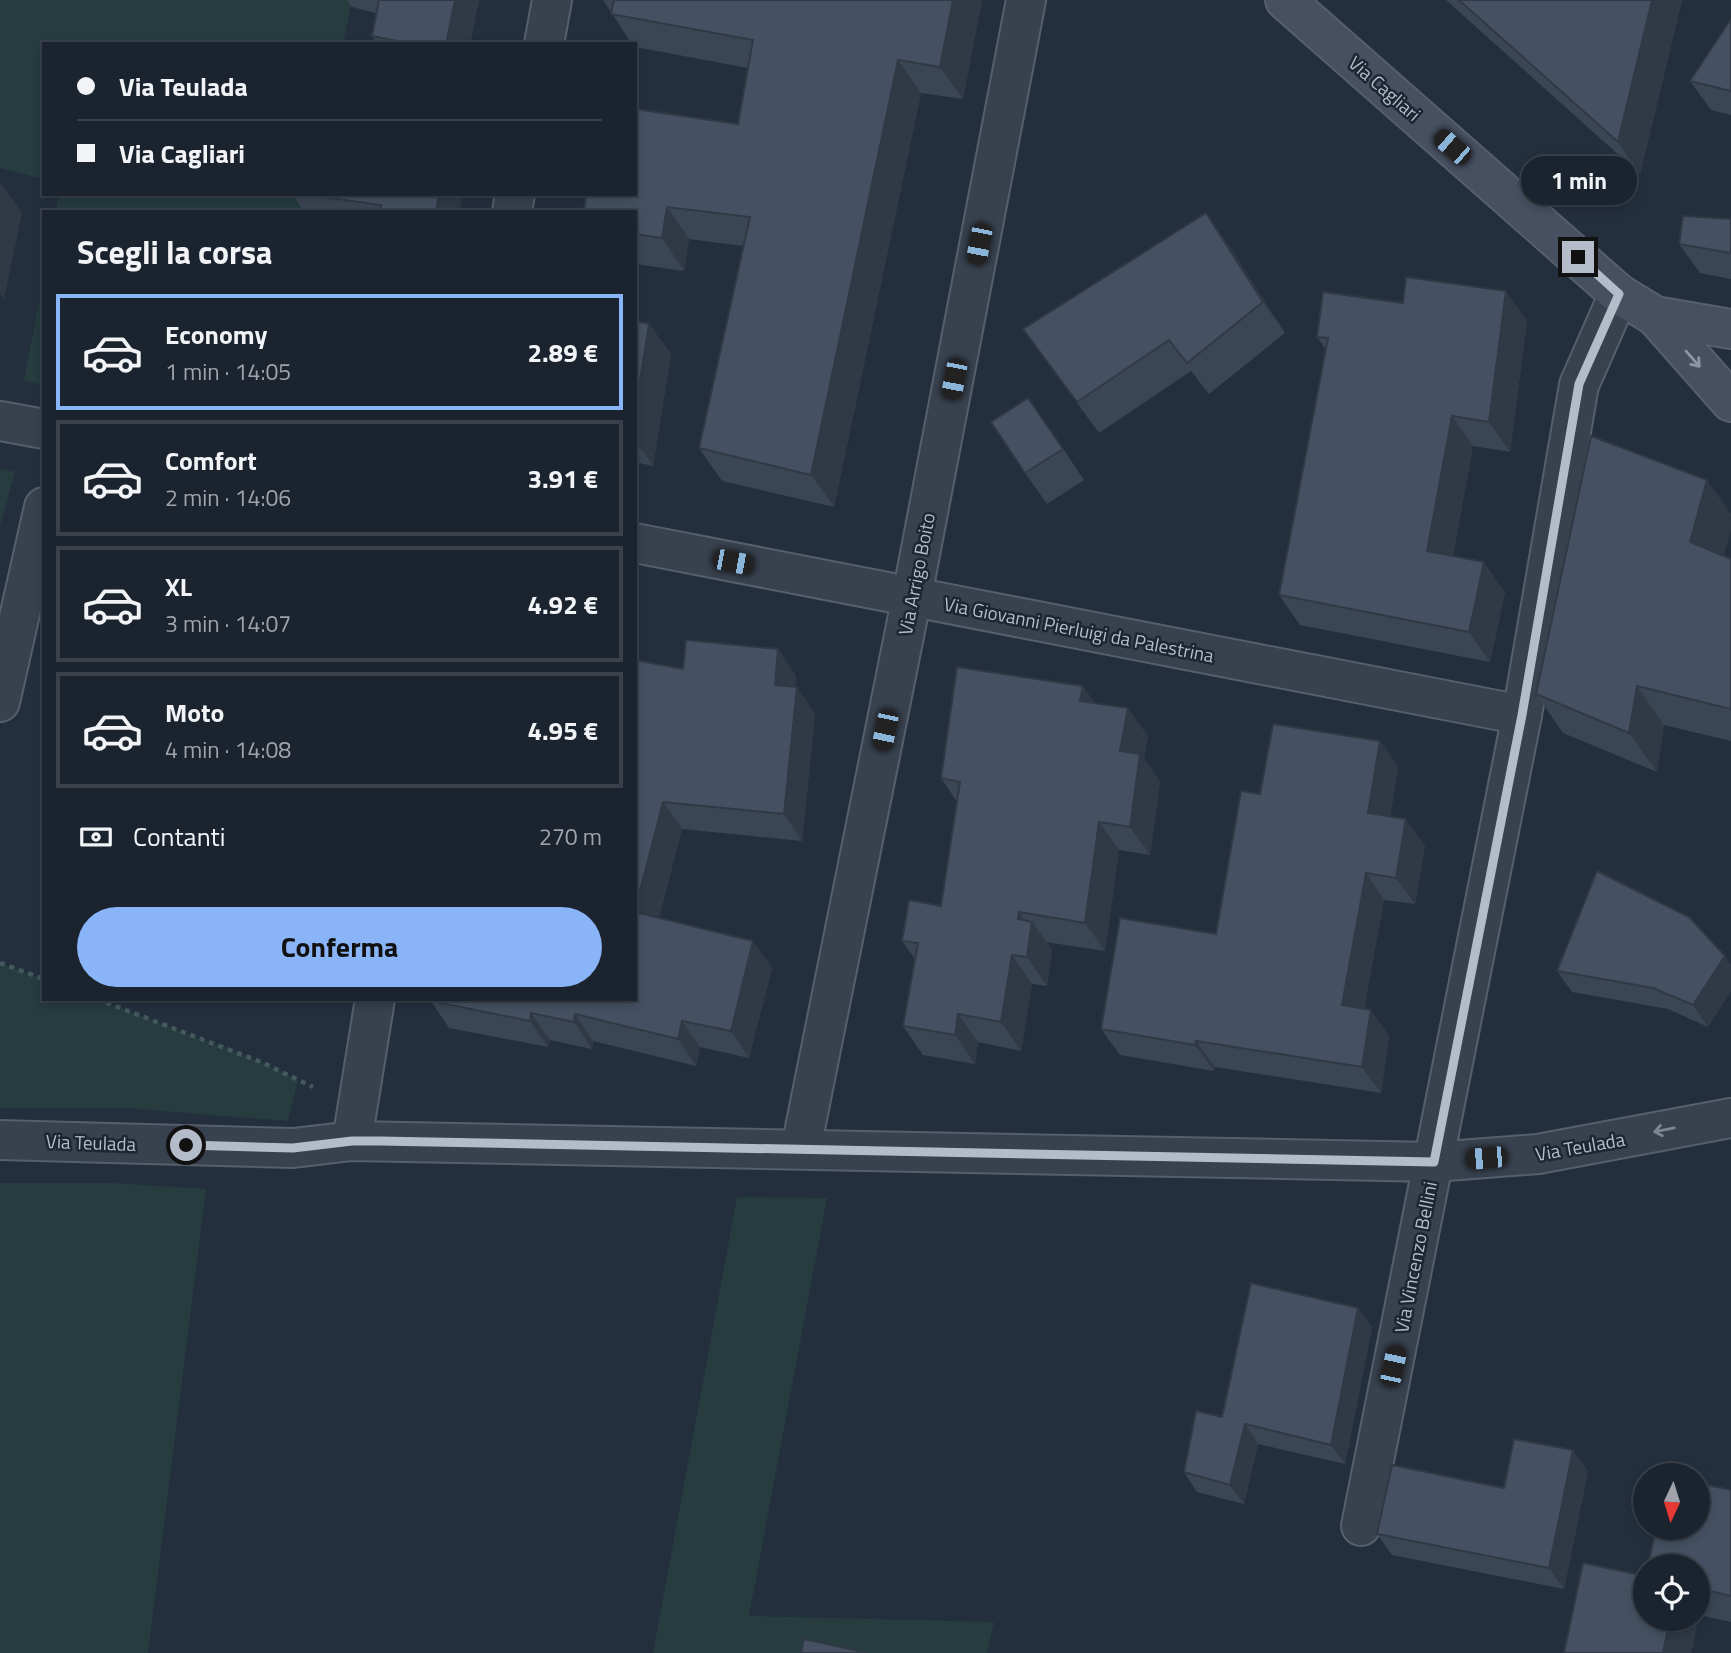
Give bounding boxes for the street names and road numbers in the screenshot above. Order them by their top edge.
street label: Via Cagliari [1343,48,1427,128]
street label: Via Arrigo Boito [890,510,942,638]
street label: Via Giovanni Pierluigi da Palestrina [941,589,1217,670]
street label: Via Teulada [1533,1124,1627,1168]
street label: Via Teulada [45,1126,137,1158]
street label: Via Vincenzo Bellini [1386,1179,1444,1335]

